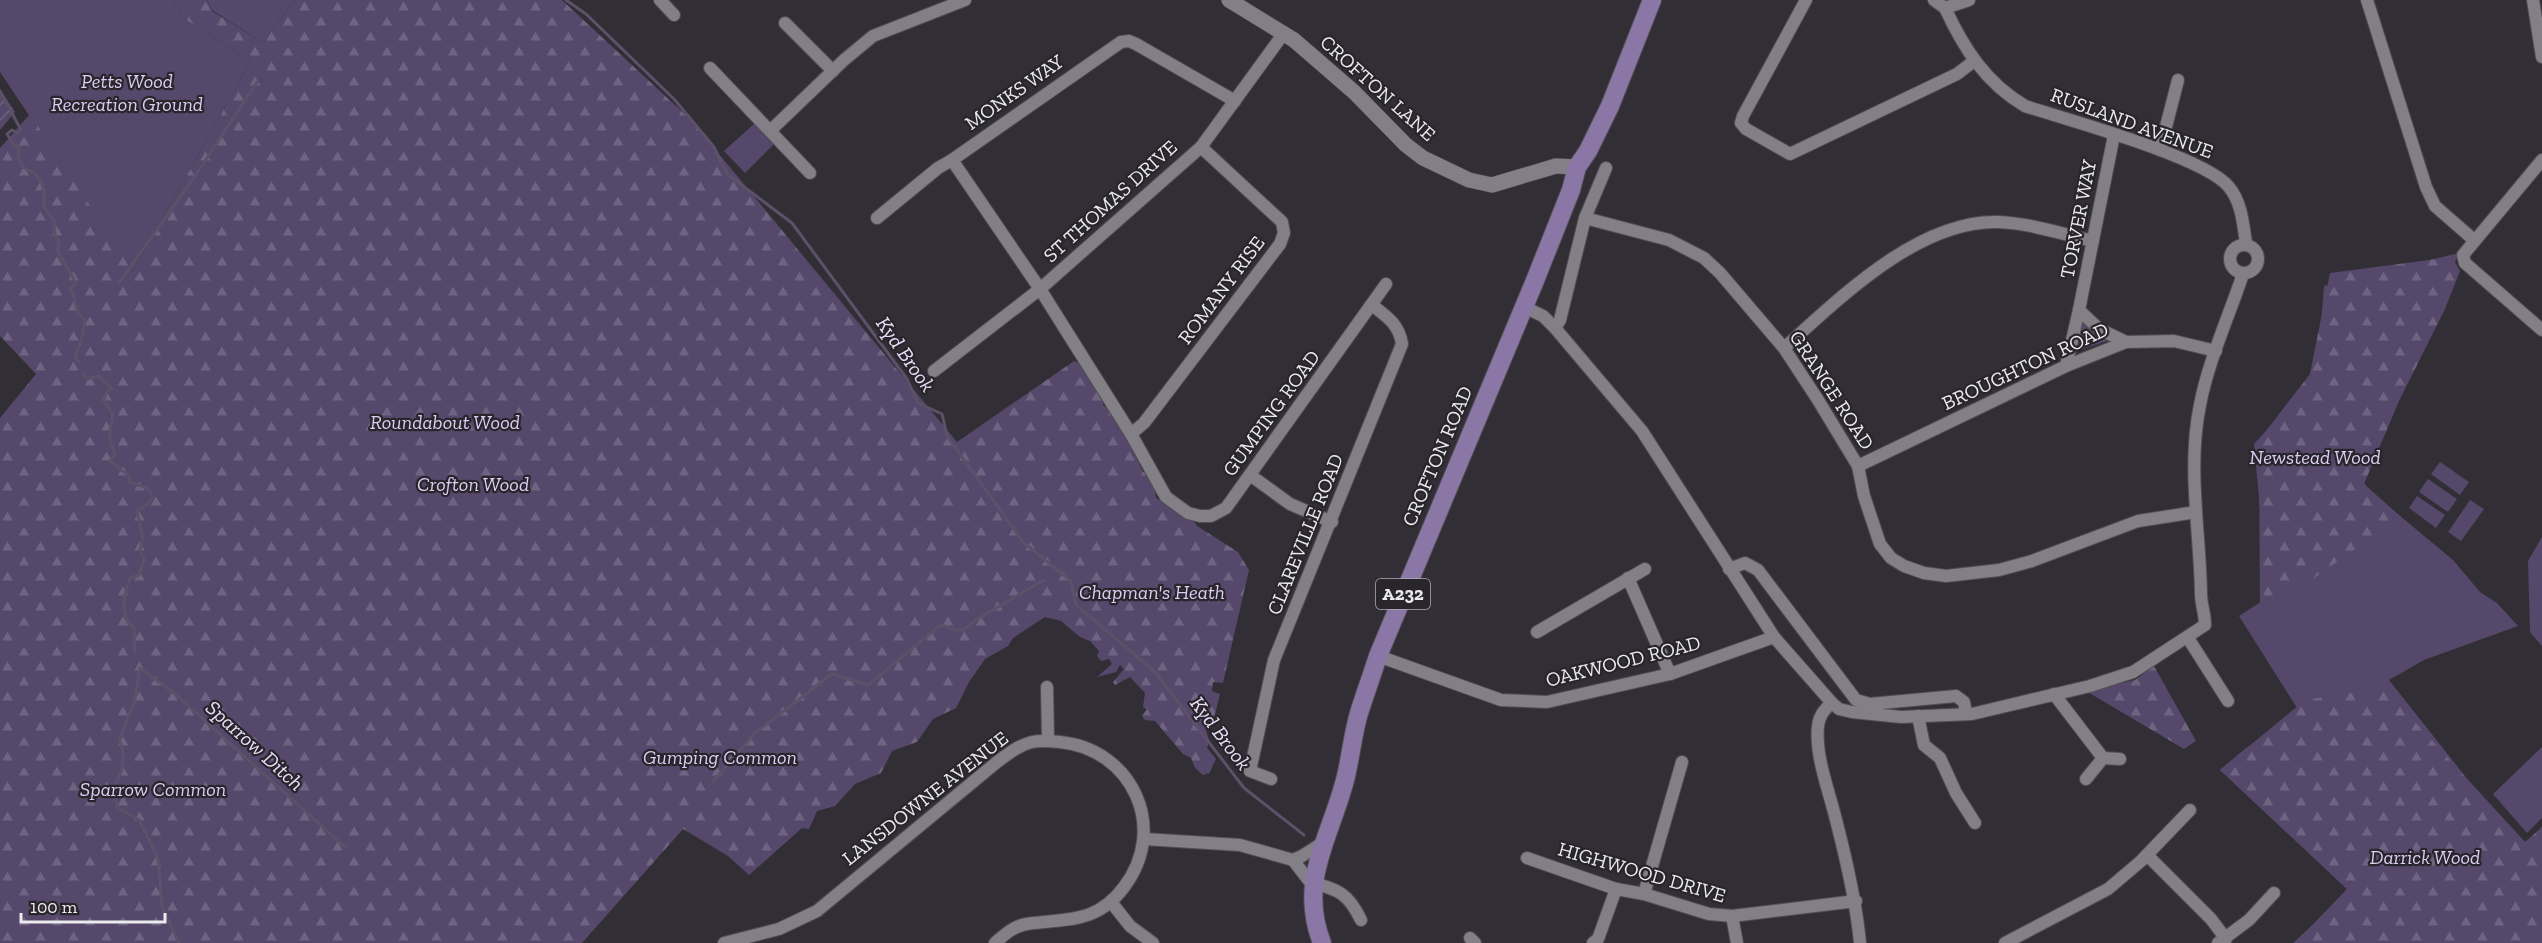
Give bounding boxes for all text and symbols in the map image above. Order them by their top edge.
street label: CROFTON LANE [1315,30,1441,146]
street label: MONKS WAY [960,49,1069,135]
park label: Petts Wood Recreation Ground [51,69,203,116]
street label: RUSLAND AVENUE [2048,82,2216,164]
street label: ST THOMAS DRIVE [1038,135,1182,267]
street label: TORVER WAY [2055,157,2101,281]
street label: ROMANY RISE [1173,231,1269,349]
water label: Kyd Brook [871,312,941,396]
street label: BROUGHTON ROAD [1938,317,2112,415]
street label: GRANGE ROAD [1785,326,1879,454]
street label: GUMPING ROAD [1217,345,1325,481]
street label: CROFTON ROAD [1397,382,1477,530]
park label: Roundabout Wood [370,410,520,434]
park label: Newstead Wood [2249,445,2381,469]
street label: CLAREVILLE ROAD [1262,450,1348,618]
park label: Crofton Wood [417,472,529,496]
road number: A232 [1376,579,1430,609]
park label: Chapman's Heath [1079,580,1225,604]
street label: OAKWOOD ROAD [1543,630,1703,692]
water label: Kyd Brook [1185,691,1257,775]
water label: Sparrow Ditch [201,695,309,795]
street label: LANSDOWNE AVENUE [837,726,1013,870]
park label: Gumping Common [643,745,797,769]
park label: Sparrow Common [80,777,226,801]
street label: HIGHWOOD DRIVE [1555,837,1729,907]
park label: Darrick Wood [2370,845,2480,869]
scale bar [21,886,165,924]
text: 100 m [30,896,78,918]

